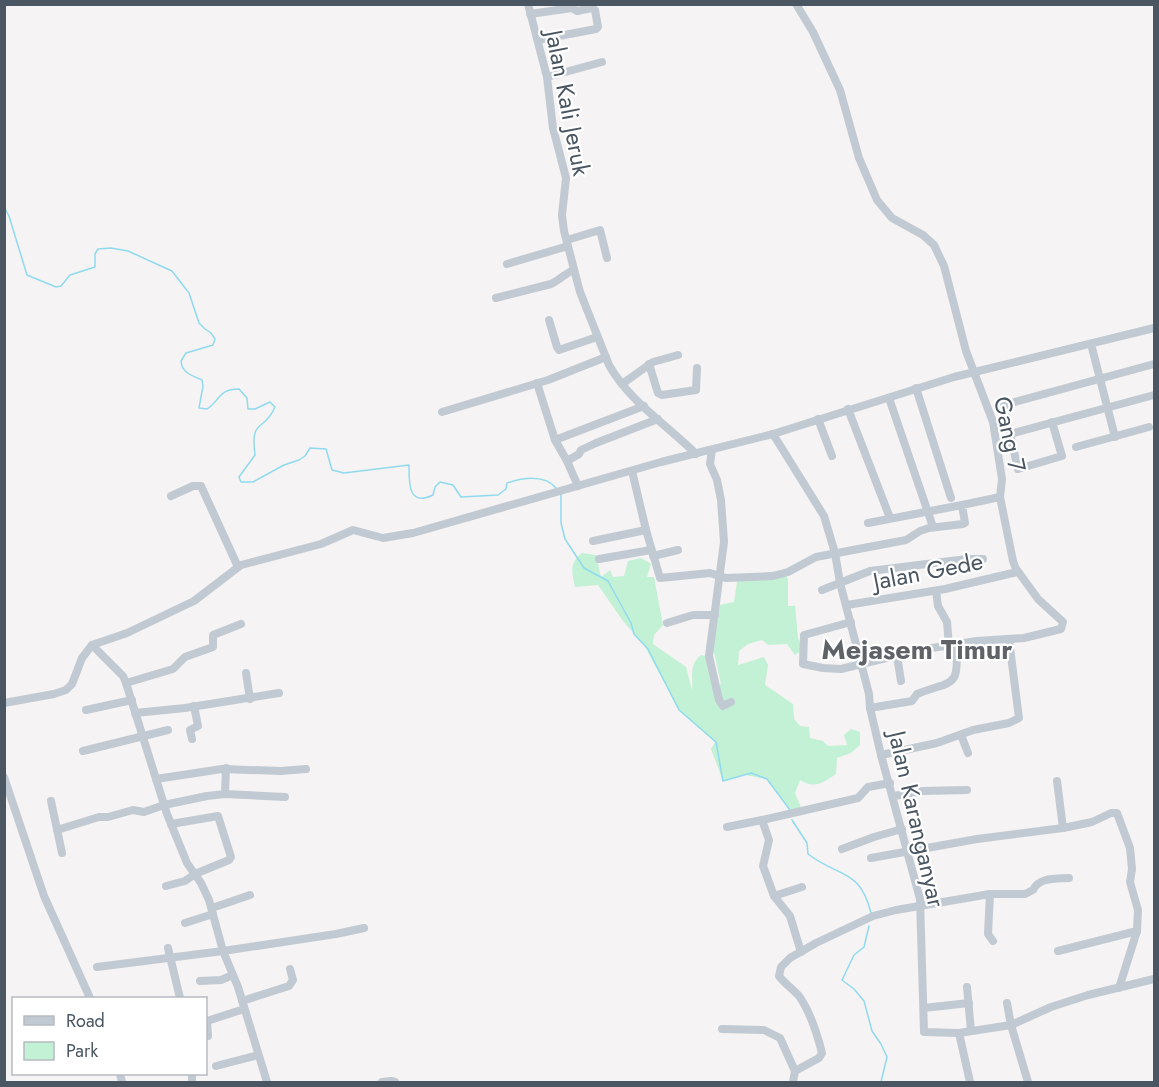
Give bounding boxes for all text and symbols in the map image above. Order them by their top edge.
street label: Jalan Kali Jeruk [536,24,599,179]
street label: Gang 7 [985,393,1035,475]
street label: Jalan Gede [867,543,986,599]
district label: Mejasem Timur [822,630,1012,669]
street label: Jalan Karanganyar [879,725,954,911]
legend [12,997,207,1075]
text: Road [66,1008,105,1034]
text: Park [66,1038,98,1064]

